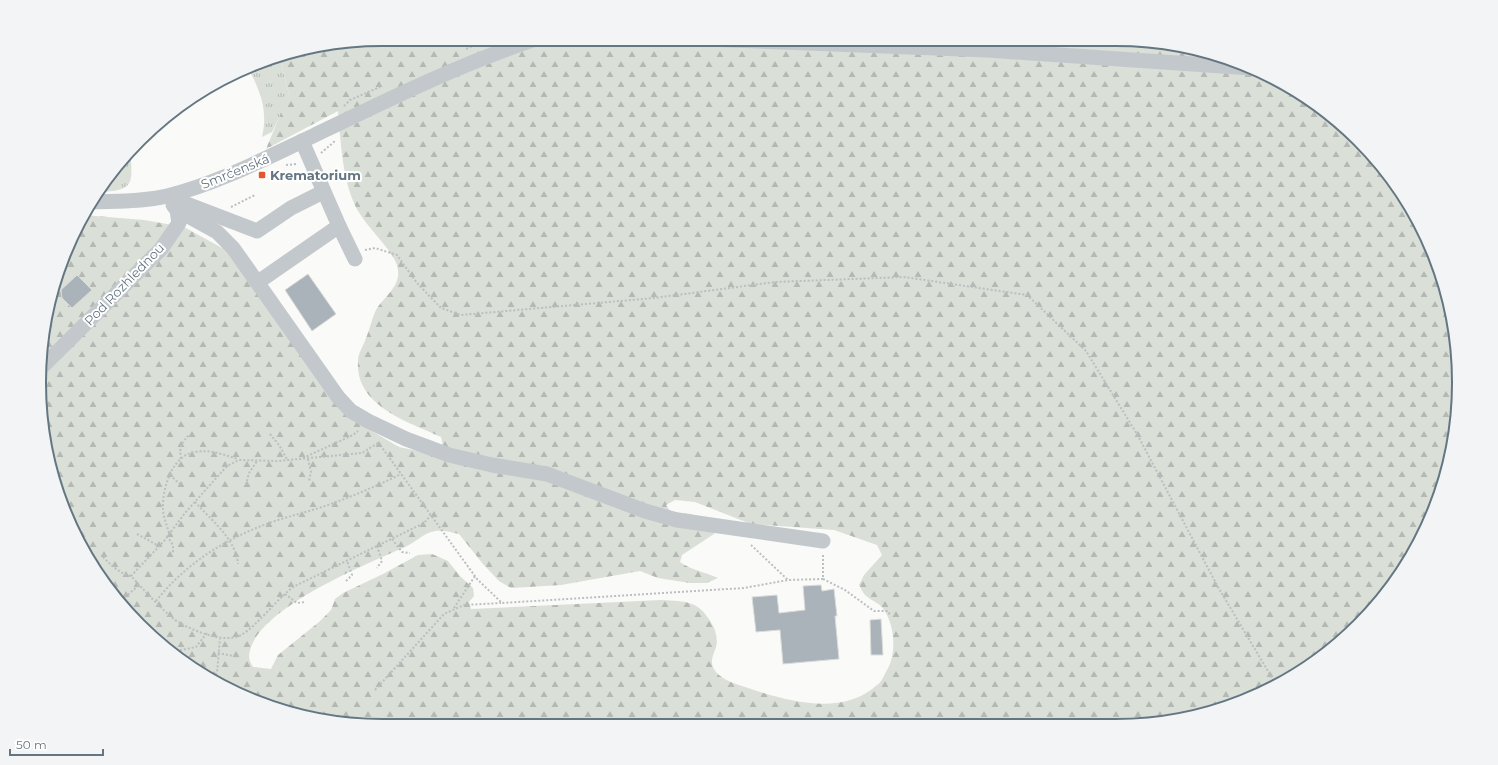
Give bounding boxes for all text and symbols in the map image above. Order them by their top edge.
street label: Smrčenská [198,150,272,192]
place label: Krematorium [270,167,361,183]
marker: Krematorium [257,170,267,180]
street label: Pod Rozhlednou [81,240,167,328]
scale bar [10,731,103,757]
text: 50 m [16,737,47,752]

